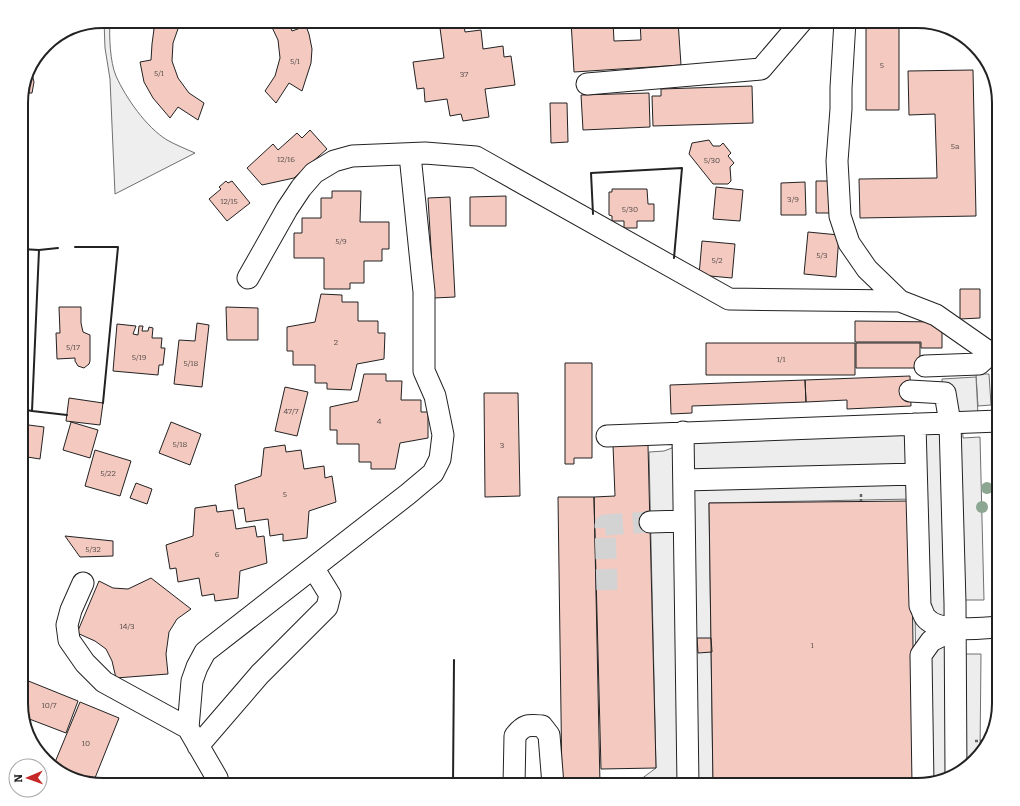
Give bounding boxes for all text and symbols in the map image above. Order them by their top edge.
house number: 5/1 [290,57,301,66]
house number: 5 [880,61,884,70]
house number: 5/1 [154,69,165,78]
house number: 37 [460,70,468,79]
house number: 5a [951,142,960,151]
house number: 12/16 [277,155,295,164]
house number: 5/30 [704,156,720,165]
house number: 3/9 [787,195,799,204]
house number: 12/15 [220,197,238,206]
house number: 5/30 [622,205,638,214]
house number: 5/9 [335,237,347,246]
house number: 5/3 [816,251,828,260]
house number: 5/2 [711,256,723,265]
house number: 2 [334,338,338,347]
house number: 5/17 [66,343,80,352]
house number: 5/19 [132,353,147,362]
house number: 1/1 [776,355,786,364]
house number: 5/18 [184,359,199,368]
house number: 47/7 [283,407,299,416]
house number: 4 [377,417,382,426]
house number: 5/18 [173,440,188,449]
house number: 3 [500,441,505,450]
house number: 5/22 [100,469,116,478]
house number: 5 [283,490,287,499]
house number: 5/32 [85,545,101,554]
house number: 6 [215,550,220,559]
house number: 14/3 [120,622,135,631]
house number: 1 [810,641,814,650]
house number: 10/7 [42,701,56,710]
house number: 10 [82,739,90,748]
north arrow [8,758,48,798]
text: N [12,773,25,783]

